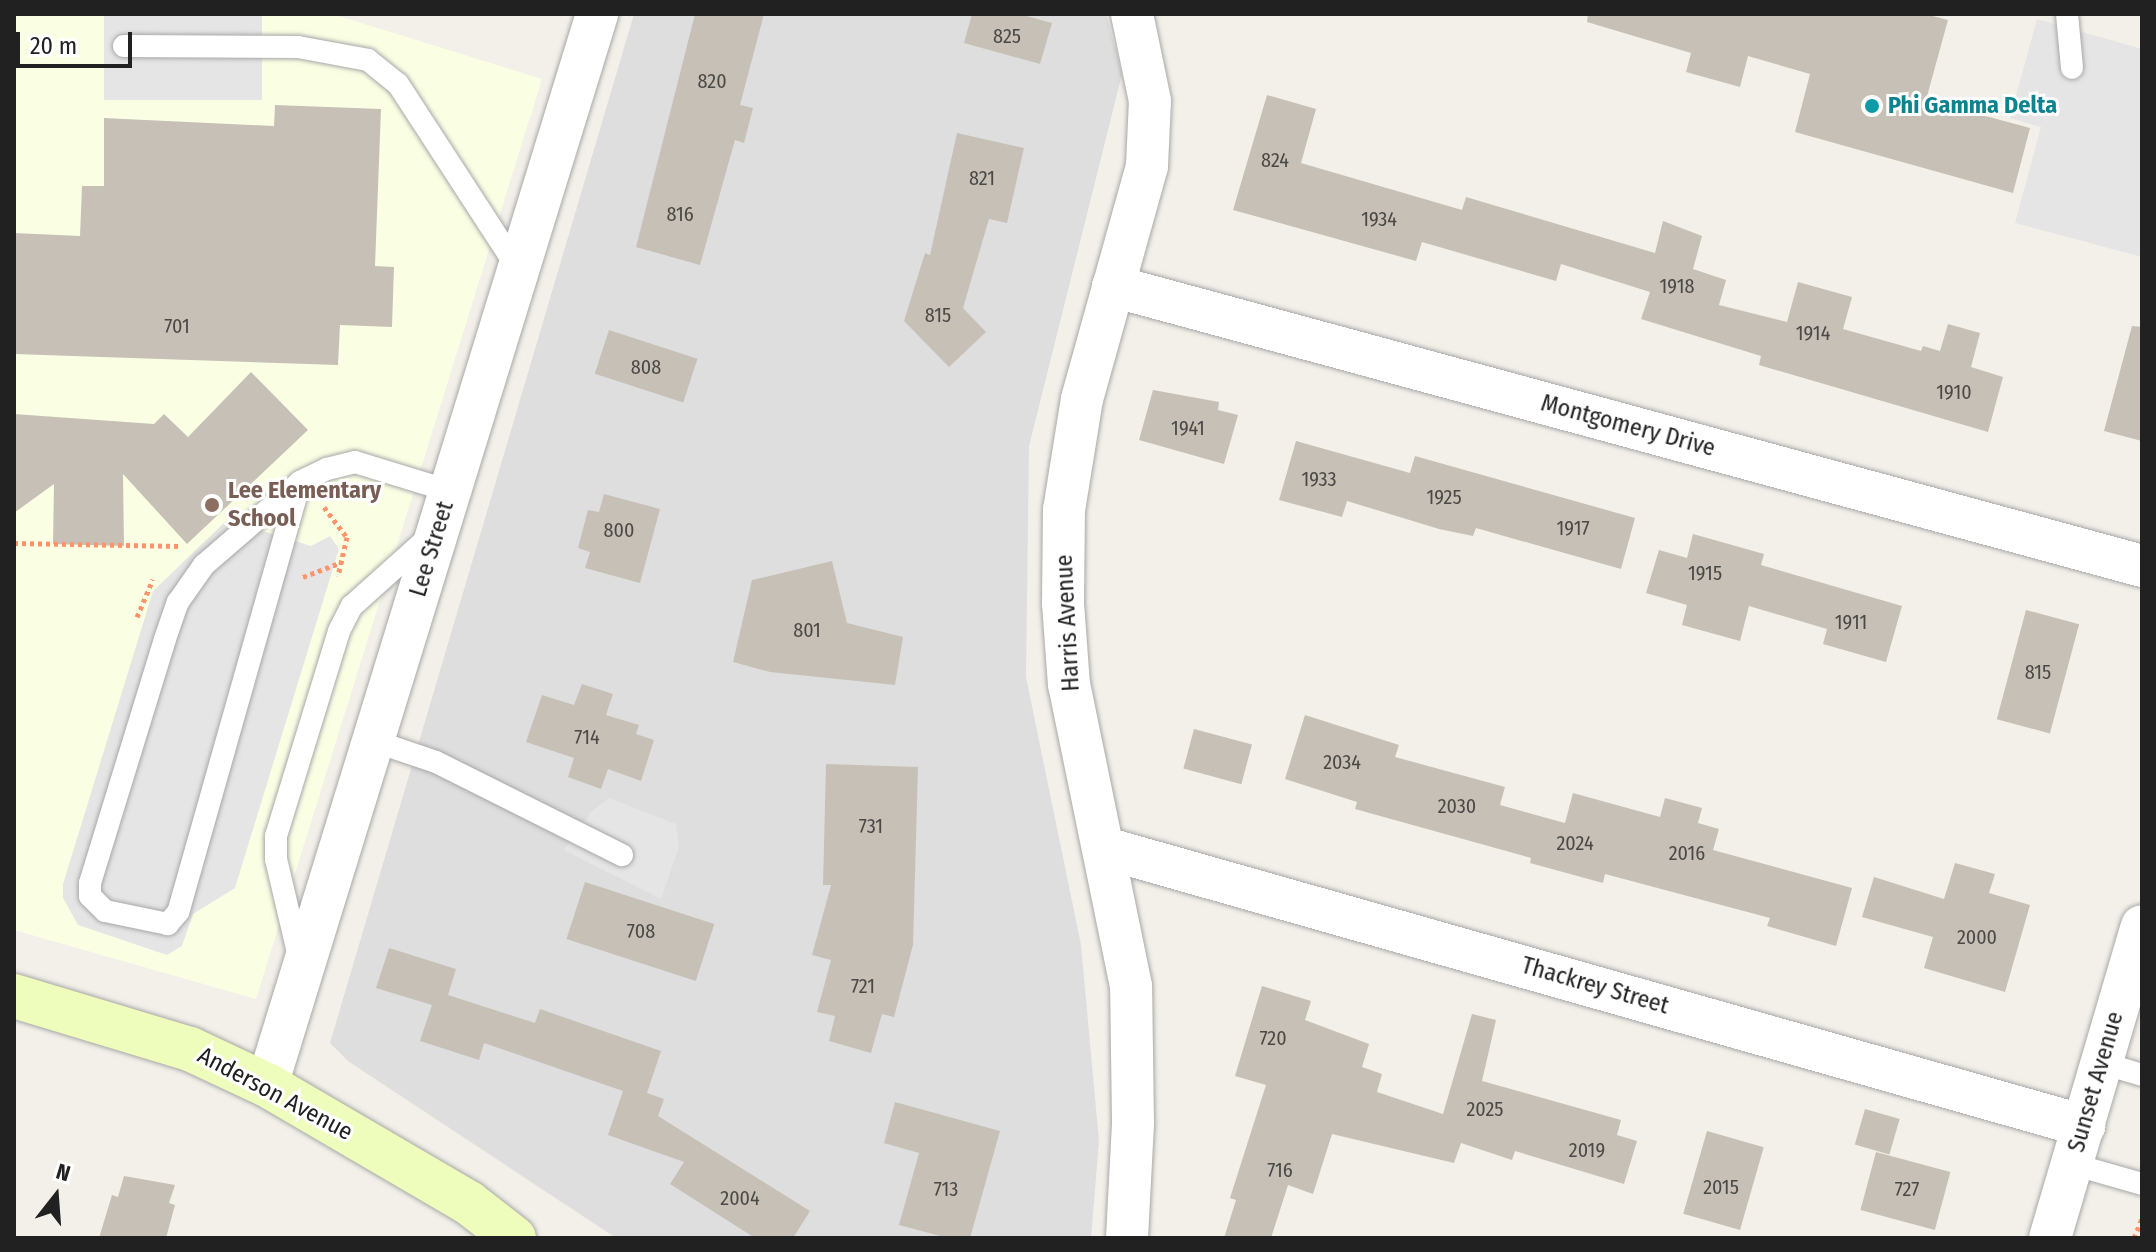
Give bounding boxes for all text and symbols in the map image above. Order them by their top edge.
scale bar [20,16,136,66]
house number: 825 [993,24,1021,48]
text: 20 m [30,32,77,60]
house number: 820 [697,69,727,93]
place label: Phi Gamma Delta [1888,92,2057,120]
marker: Phi Gamma Delta [1863,97,1881,115]
house number: 824 [1261,148,1289,172]
house number: 821 [969,166,995,190]
house number: 816 [666,202,694,226]
house number: 1934 [1361,207,1397,231]
house number: 1918 [1660,274,1694,298]
house number: 815 [925,303,951,327]
house number: 701 [164,314,190,338]
house number: 1914 [1796,321,1830,345]
house number: 808 [631,355,661,379]
house number: 1910 [1936,380,1972,404]
street label: Montgomery Drive [1538,389,1718,463]
house number: 1941 [1171,416,1205,440]
house number: 1933 [1301,467,1337,491]
place label: Lee Elementary School [228,477,381,533]
house number: 1925 [1426,485,1462,509]
marker: Lee Elementary School [203,496,221,514]
street label: Lee Street [404,498,460,600]
house number: 1917 [1556,516,1590,540]
house number: 800 [604,518,634,542]
street label: Harris Avenue [1050,554,1086,692]
house number: 1915 [1688,561,1722,585]
house number: 1911 [1835,610,1867,634]
house number: 801 [793,618,821,642]
house number: 815 [2025,660,2051,684]
house number: 714 [574,725,600,749]
house number: 2034 [1323,750,1361,774]
house number: 2030 [1438,794,1476,818]
house number: 731 [859,814,883,838]
house number: 2024 [1556,831,1594,855]
house number: 2016 [1669,841,1705,865]
house number: 708 [627,919,655,943]
house number: 2000 [1957,925,1997,949]
street label: Thackrey Street [1518,951,1672,1021]
house number: 721 [851,974,875,998]
street label: Sunset Avenue [2062,1008,2130,1156]
house number: 720 [1259,1026,1287,1050]
street label: Anderson Avenue [193,1041,357,1147]
house number: 2025 [1466,1097,1504,1121]
house number: 2019 [1569,1138,1605,1162]
north arrow [16,1156,96,1236]
text: N [53,1158,73,1187]
house number: 716 [1267,1158,1293,1182]
house number: 2015 [1703,1175,1739,1199]
house number: 713 [934,1177,958,1201]
house number: 727 [1895,1177,1919,1201]
house number: 2004 [720,1186,760,1210]

